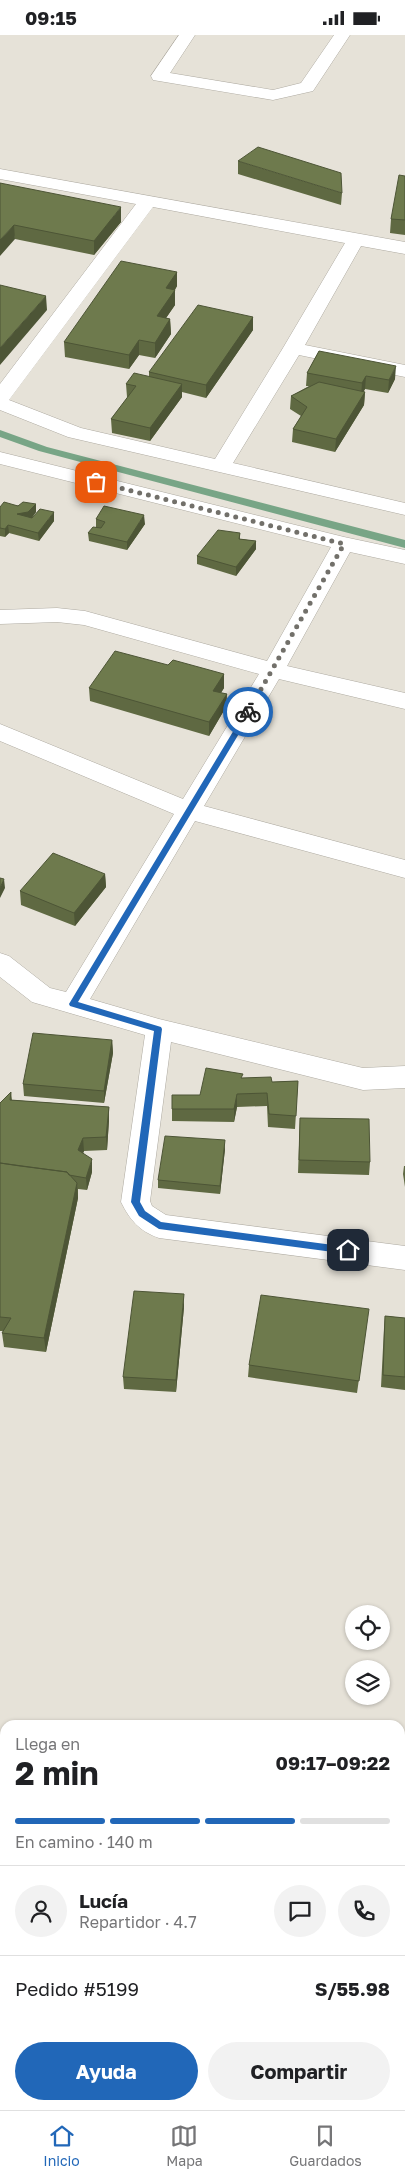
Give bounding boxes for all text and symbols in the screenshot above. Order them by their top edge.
text: 09:15 [25,6,77,29]
pin [75,461,117,503]
icon: bag [82,468,110,496]
courier [223,687,273,737]
icon: bike [234,698,262,726]
pin [327,1229,369,1271]
icon: home [334,1236,362,1264]
map controls [345,1605,390,1705]
button: locate [345,1605,390,1650]
button: layers [345,1660,390,1705]
text: Llega en [15,1734,80,1754]
text: 09:17–09:22 [276,1751,390,1774]
text: 2 min [15,1754,99,1792]
text: En camino · 140 m [15,1832,153,1852]
button: person [15,1885,67,1937]
button: chat [274,1885,326,1937]
button: phone [338,1885,390,1937]
text: Lucía [79,1889,128,1912]
text: Repartidor · 4.7 [79,1912,197,1932]
text: Pedido #5199 [15,1977,139,2000]
text: S/55.98 [315,1977,390,2000]
button: Ayuda [15,2042,198,2100]
button: Compartir [208,2042,390,2100]
tab: Inicio [43,2122,80,2169]
tab: Mapa [166,2122,203,2169]
tab: Guardados [289,2122,362,2169]

